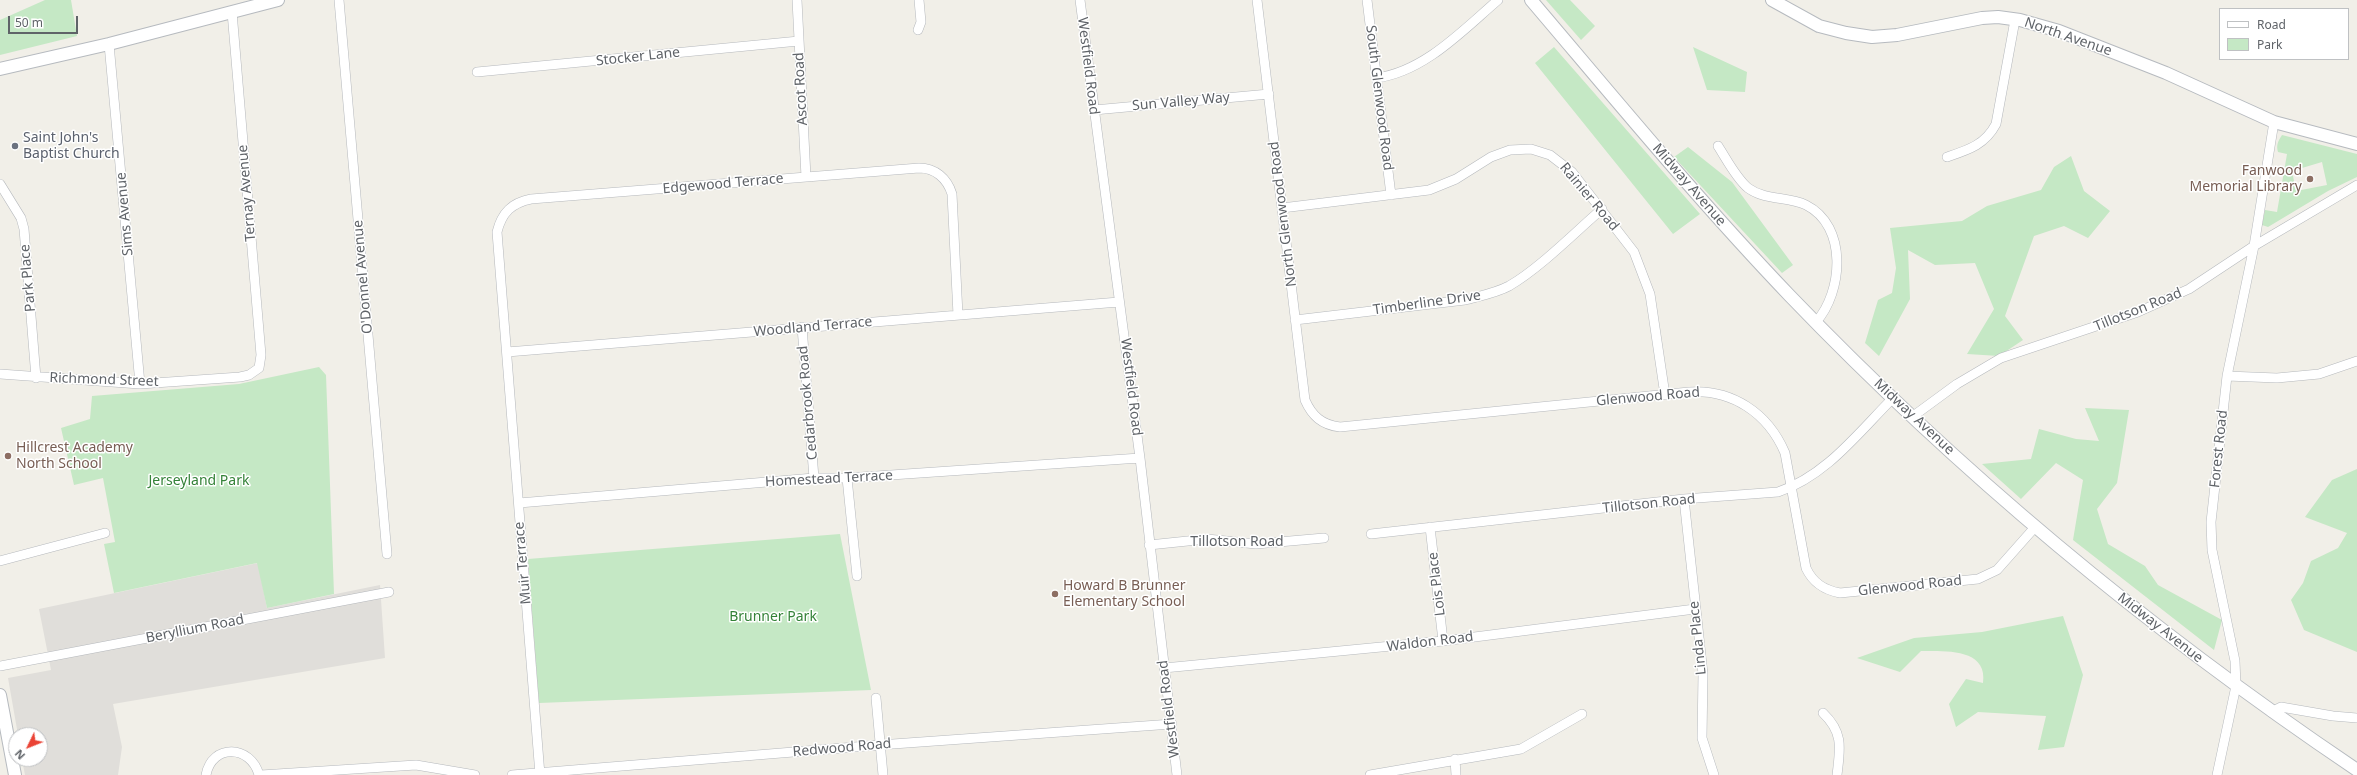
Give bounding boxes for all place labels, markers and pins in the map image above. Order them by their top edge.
place label: Saint John's Baptist Church [23,130,120,162]
marker: Saint John's Baptist Church [10,141,20,151]
place label: Fanwood Memorial Library [2190,163,2302,196]
marker: Fanwood Memorial Library [2305,174,2315,184]
place label: Hillcrest Academy North School [16,440,133,472]
marker: Hillcrest Academy North School [3,451,13,461]
place label: Howard B Brunner Elementary School [1063,578,1185,610]
marker: Howard B Brunner Elementary School [1050,589,1060,599]

